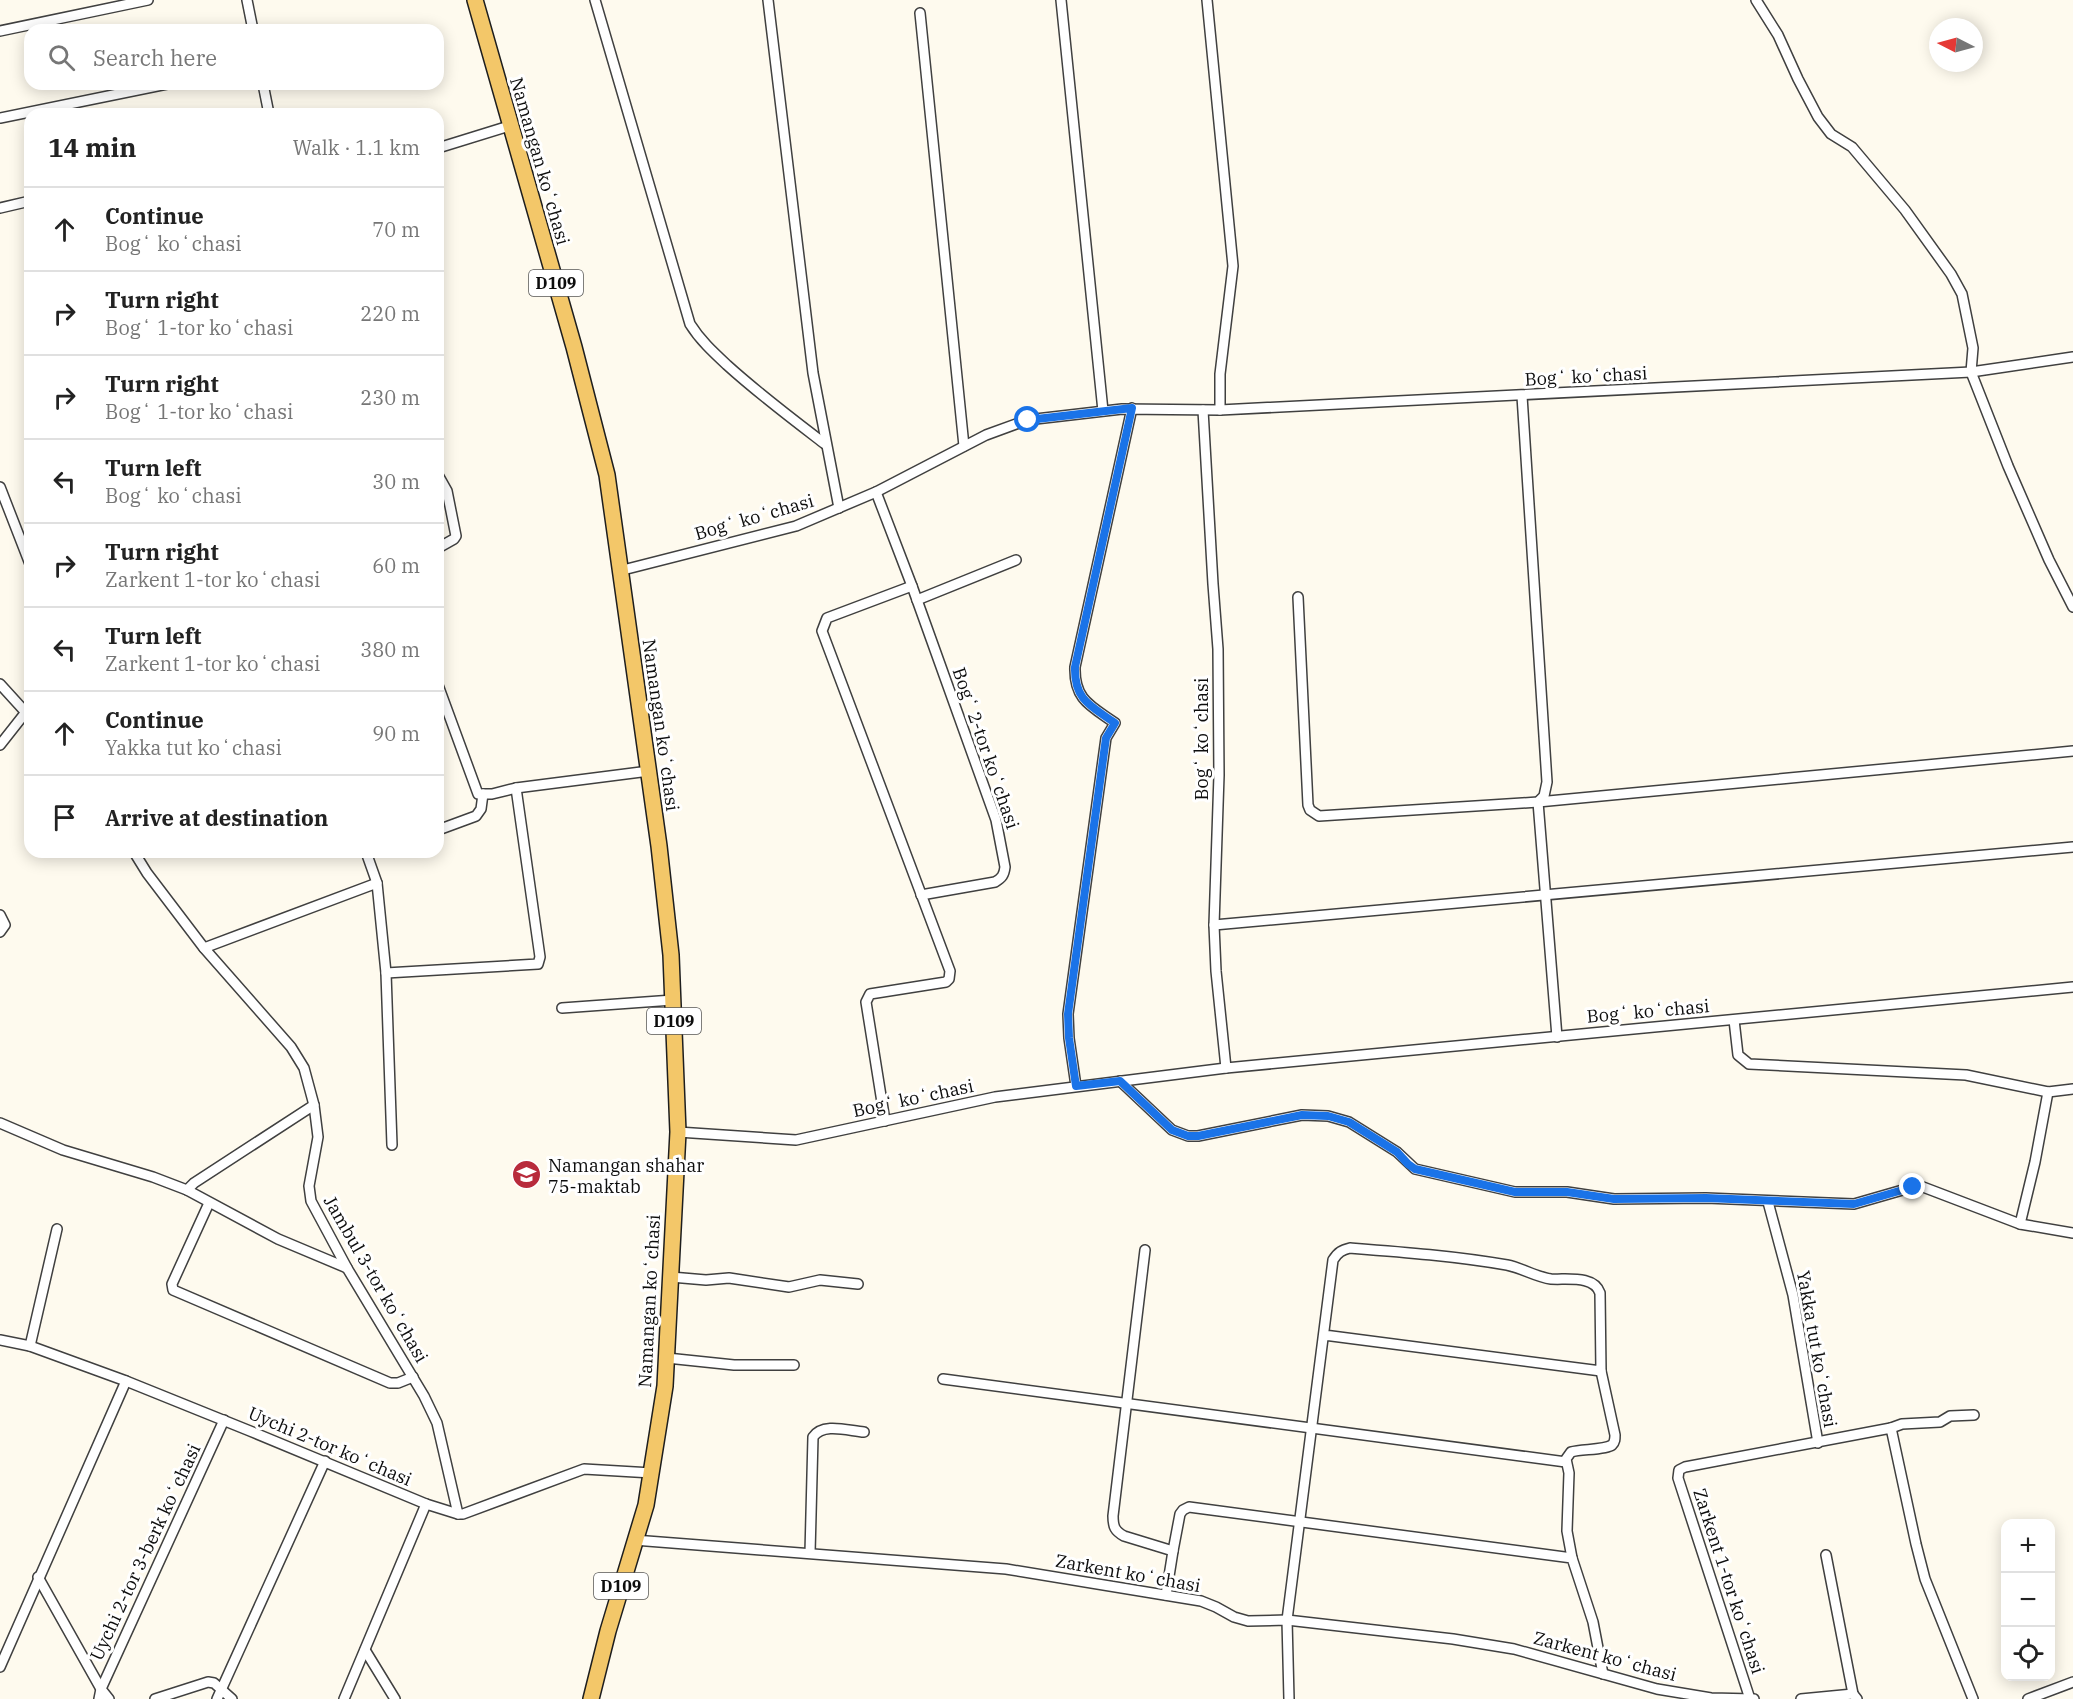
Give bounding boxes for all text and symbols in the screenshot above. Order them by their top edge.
north arrow [1929,18,1983,72]
search box [24,24,444,90]
icon: search [45,41,78,74]
text: Search here [93,43,217,72]
street label: Namangan koʻchasi [505,74,575,248]
text: 14 min [48,130,136,164]
text: Walk · 1.1 km [293,134,420,161]
text: Continue [105,201,204,230]
icon: ahead [48,213,81,246]
text: 70 m [372,216,420,243]
text: Bogʻ koʻchasi [105,230,242,257]
road number: D109 [529,270,583,296]
text: Turn right [105,285,219,314]
icon: right [48,297,81,330]
text: 220 m [360,300,420,327]
text: Bogʻ 1-tor koʻchasi [105,314,293,341]
street label: Bogʻ koʻchasi [1524,361,1648,391]
text: Turn right [105,369,219,398]
icon: right [48,381,81,414]
text: 230 m [360,384,420,411]
text: Bogʻ 1-tor koʻchasi [105,398,293,425]
route start [1014,406,1040,432]
text: Turn left [105,453,201,482]
icon: left [48,465,81,498]
text: 30 m [372,468,420,495]
text: Bogʻ koʻchasi [105,482,242,509]
street label: Bogʻ koʻchasi [692,489,817,545]
text: Turn right [105,537,219,566]
icon: right [48,549,81,582]
text: 60 m [372,552,420,579]
text: Zarkent 1-tor koʻchasi [105,566,320,593]
text: Turn left [105,621,201,650]
icon: left [48,633,81,666]
text: 380 m [360,636,420,663]
street label: Namangan koʻchasi [638,638,685,813]
text: Zarkent 1-tor koʻchasi [105,650,320,677]
street label: Bogʻ 2-tor koʻchasi [948,664,1025,832]
street label: Bogʻ koʻchasi [1190,677,1213,800]
text: Continue [105,705,204,734]
icon: ahead [48,717,81,750]
text: 90 m [372,720,420,747]
text: Yakka tut koʻchasi [105,734,282,761]
icon: arrive [48,801,81,834]
text: Arrive at destination [105,803,328,832]
street label: Bogʻ koʻchasi [1586,994,1711,1028]
road number: D109 [647,1008,701,1034]
street label: Bogʻ koʻchasi [850,1074,976,1122]
place label: Namangan shahar 75-maktab [548,1154,704,1198]
school or university icon: Namangan shahar 75-maktab [511,1159,543,1191]
route end [1899,1173,1925,1199]
street label: Jambul 3-tor koʻchasi [319,1191,433,1367]
street label: Namangan koʻchasi [633,1213,665,1388]
street label: Yakka tut koʻchasi [1792,1269,1842,1430]
street label: Uychi 2-tor koʻchasi [245,1401,416,1491]
street label: Uychi 2-tor 3-berk koʻchasi [85,1440,206,1664]
street label: Zarkent 1-tor koʻchasi [1688,1485,1770,1677]
map controls [2001,1519,2055,1681]
button: + [2001,1519,2055,1573]
street label: Zarkent koʻchasi [1054,1549,1203,1597]
road number: D109 [594,1573,648,1599]
button: − [2001,1573,2055,1627]
street label: Zarkent koʻchasi [1531,1626,1679,1686]
button: locate [2001,1627,2055,1681]

